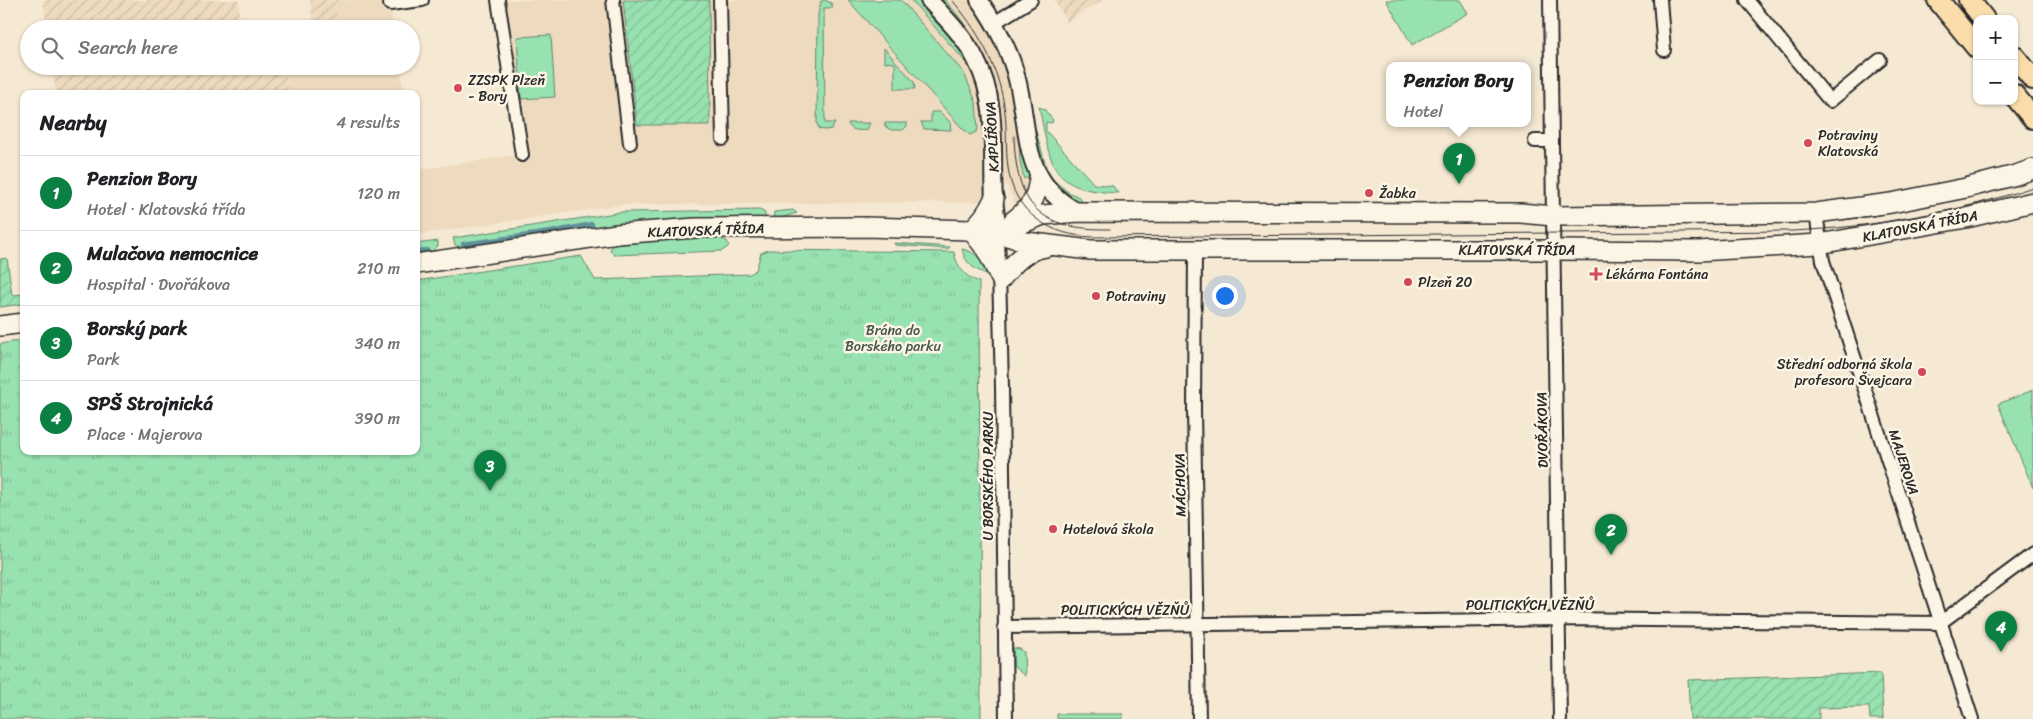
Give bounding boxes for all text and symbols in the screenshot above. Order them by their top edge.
map controls [1973,15,2018,105]
button: + [1973,15,2018,60]
search box [20,20,420,75]
text: Search here [78,31,178,64]
icon: search [38,34,66,62]
button: − [1973,60,2018,105]
popup [1386,62,1531,127]
text: Penzion Bory [1404,64,1513,97]
place label: ZZSPK Plzeň - Bory [468,68,546,109]
marker: ZZSPK Plzeň - Bory [452,82,464,94]
text: Hotel [1404,97,1443,126]
street label: KAPLÍŘOVA [978,101,1007,173]
text: Nearby [40,104,106,142]
text: 4 results [336,108,400,137]
place label: Potraviny Klatovská [1818,123,1878,164]
marker: Potraviny Klatovská [1802,137,1814,149]
pin: 1 [1443,143,1475,184]
text: Penzion Bory [87,162,197,195]
text: 1 [53,179,59,208]
text: 120 m [357,179,400,208]
place label: Žabka [1379,181,1417,206]
marker: Žabka [1363,187,1375,199]
text: Hotel · Klatovská třída [87,195,246,224]
street label: KLATOVSKÁ TŘÍDA [1860,203,1980,250]
street label: KLATOVSKÁ TŘÍDA [647,216,765,245]
text: Mulačova nemocnice [87,237,258,270]
street label: KLATOVSKÁ TŘÍDA [1458,238,1576,263]
text: 2 [51,254,61,283]
text: 210 m [357,254,400,283]
place label: Lékárna Fontána [1606,262,1708,287]
marker: Lékárna Fontána [1590,268,1602,280]
text: Hospital · Dvořákova [87,270,230,299]
place label: Plzeň 20 [1418,270,1473,295]
marker: Plzeň 20 [1402,276,1414,288]
your location [1212,283,1238,309]
place label: Potraviny [1106,284,1166,309]
marker: Potraviny [1090,290,1102,302]
text: Borský park [87,312,188,345]
park label: Brána do Borského parku [845,318,941,359]
text: 3 [52,329,60,358]
text: 340 m [355,329,400,358]
text: Park [87,345,120,374]
place label: Střední odborná škola profesora Švejcara [1777,352,1913,393]
marker: Střední odborná škola profesora Švejcara [1916,366,1928,378]
text: SPŠ Strojnická [87,387,213,420]
street label: DVOŘÁKOVA [1529,392,1556,468]
text: 4 [51,404,61,433]
text: 390 m [355,404,400,433]
street label: U BORSKÉHO PARKU [976,411,1001,541]
text: Place · Majerova [87,420,203,449]
street label: MAJEROVA [1881,426,1926,498]
pin: 3 [474,450,506,491]
street label: MÁCHOVA [1167,453,1194,517]
pin: 2 [1595,514,1627,555]
place label: Hotelová škola [1063,517,1154,542]
marker: Hotelová škola [1047,523,1059,535]
street label: POLITICKÝCH VĚZŇŮ [1466,593,1595,618]
street label: POLITICKÝCH VĚZŇŮ [1061,598,1190,623]
pin: 4 [1985,611,2017,652]

